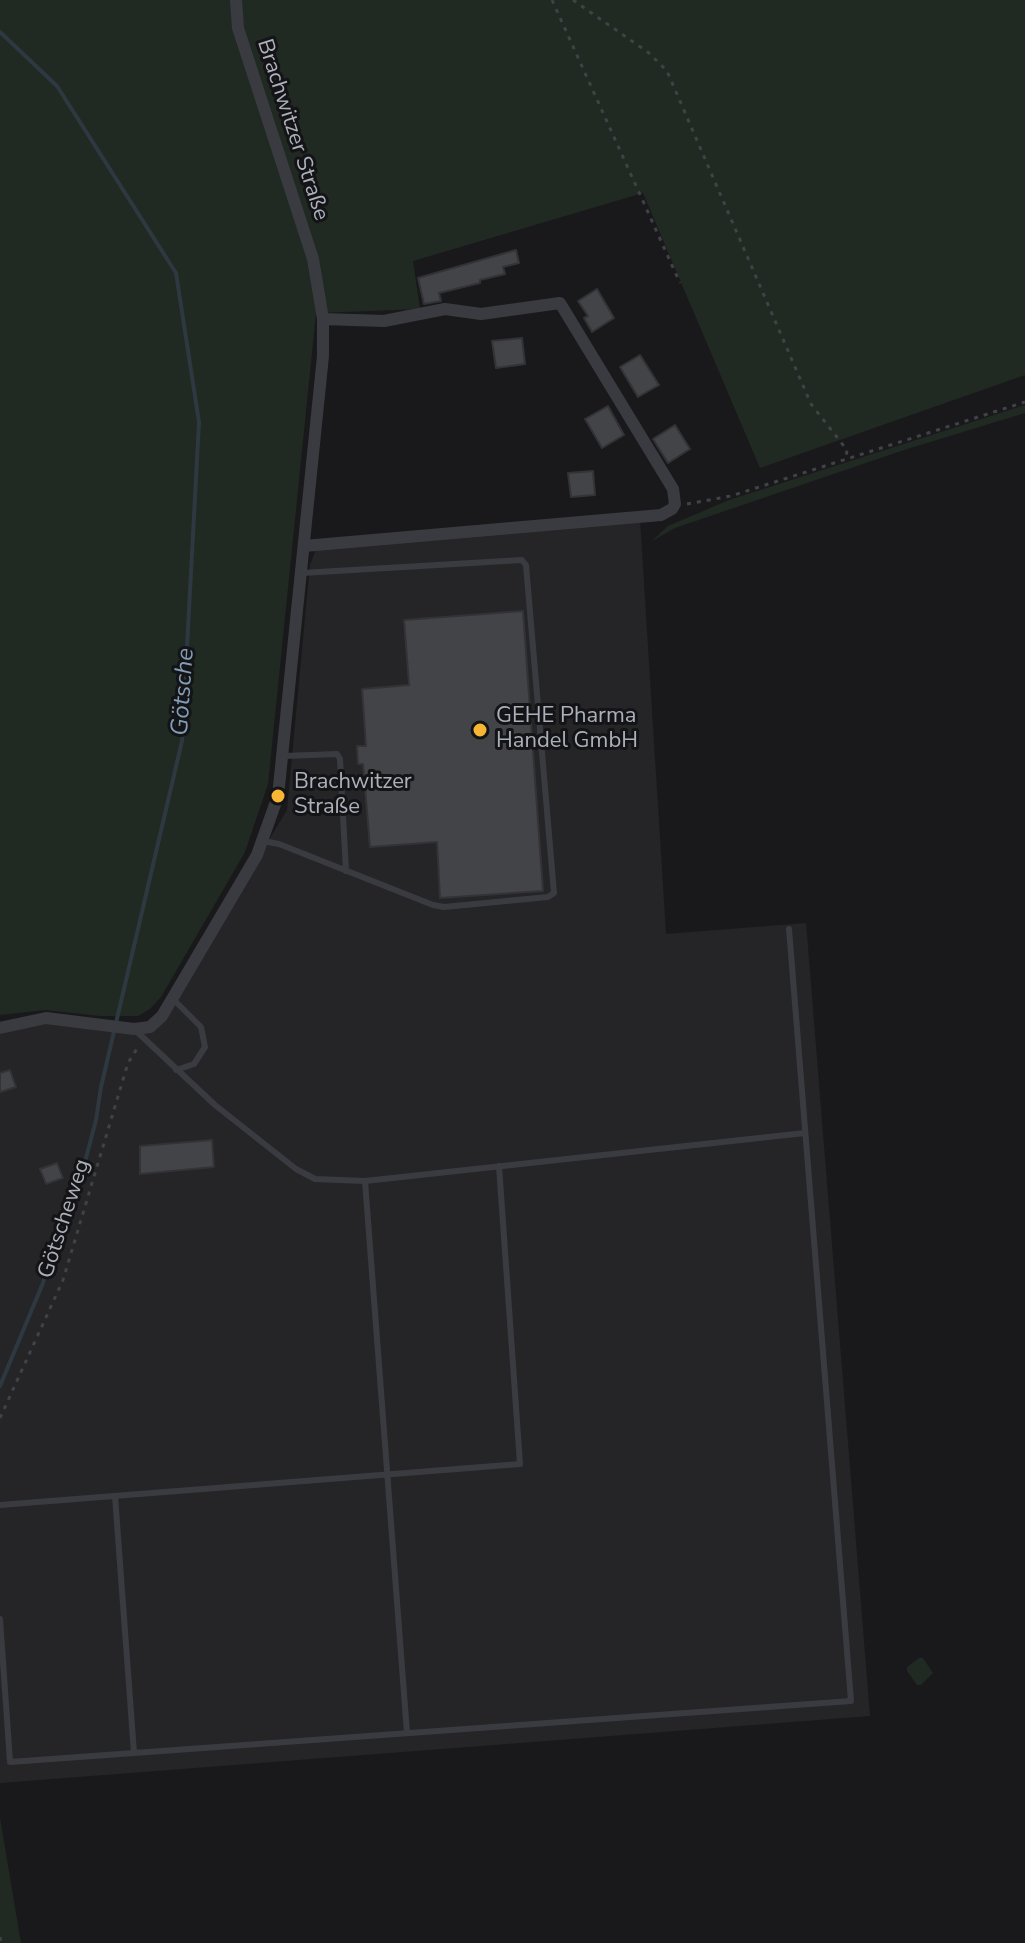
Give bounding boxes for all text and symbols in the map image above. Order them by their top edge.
street label: Brachwitzer Straße [250,36,334,224]
water label: Götsche [167,647,201,737]
place label: GEHE Pharma Handel GmbH [496,704,638,756]
marker: GEHE Pharma Handel GmbH [471,721,489,739]
place label: Brachwitzer Straße [294,770,412,822]
marker: Brachwitzer Straße [269,787,287,805]
street label: Götscheweg [33,1156,97,1282]

